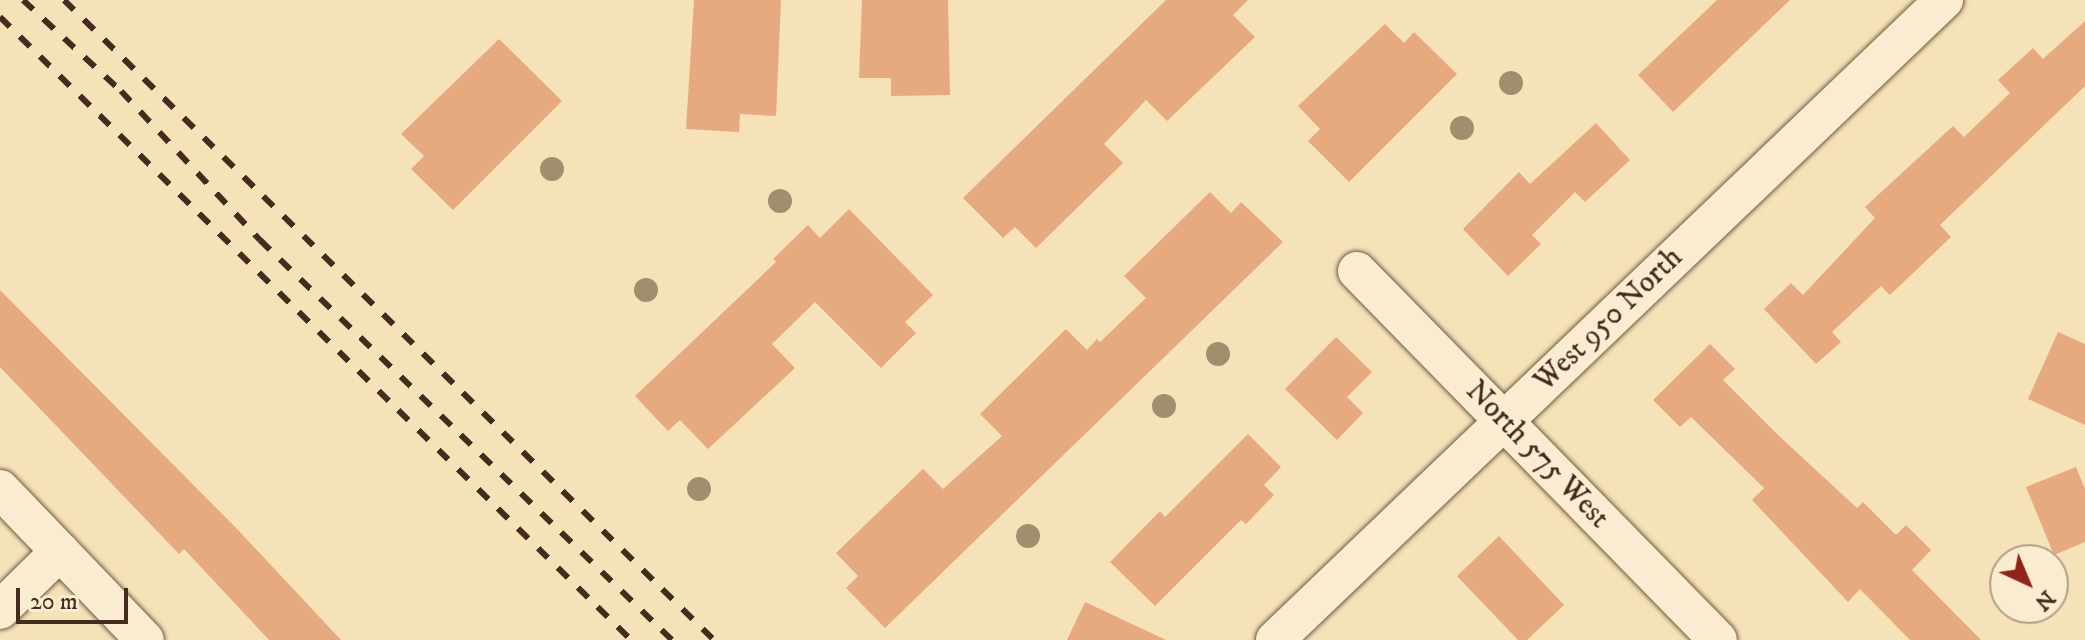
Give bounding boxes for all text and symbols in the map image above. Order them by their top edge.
street label: West 950 North [1527,240,1691,400]
street label: North 575 West [1458,374,1616,536]
north arrow [1989,544,2069,624]
scale bar [20,572,132,622]
text: N [2029,584,2061,616]
text: 20 m [30,587,78,617]

